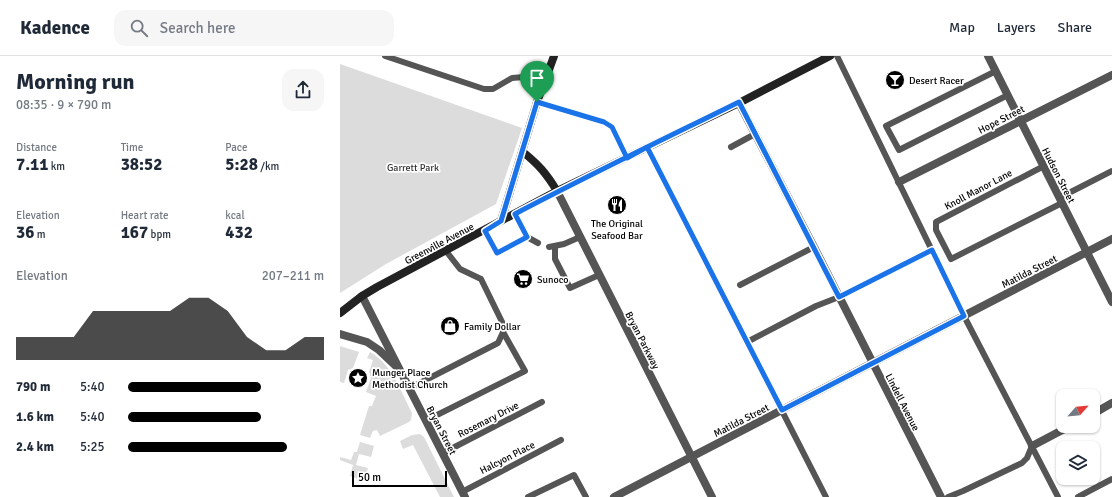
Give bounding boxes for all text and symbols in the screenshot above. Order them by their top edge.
search box [114,10,394,46]
text: Kadence [20,16,90,40]
icon: search [128,17,150,39]
text: Search here [160,19,235,37]
text: Map [949,19,975,36]
text: Layers [997,19,1036,36]
text: Share [1058,19,1092,36]
pin [520,61,554,102]
icon: arrive [526,67,548,89]
text: Morning run [16,68,135,95]
button: share [282,69,324,111]
bar icon: Desert Racer [884,69,906,91]
place label: Desert Racer [909,75,964,87]
text: 08:35 · 9 × 790 m [16,97,111,113]
street label: Hope Street [976,103,1027,137]
text: Distance [16,141,57,154]
text: Time [121,141,143,154]
text: Pace [225,141,248,154]
street label: Hudson Street [1039,146,1077,206]
text: 7.11 [16,154,48,175]
text: 38:52 [121,154,162,175]
text: 5:28 [225,154,258,175]
text: km [48,160,65,173]
text: /km [258,160,279,173]
park label: Garrett Park [387,162,439,174]
street label: Knoll Manor Lane [943,167,1014,213]
restaurant icon: The Original Seafood Bar [606,194,628,216]
text: Elevation [16,209,60,222]
text: Heart rate [121,209,168,222]
text: kcal [225,209,245,222]
place label: The Original Seafood Bar [591,218,643,242]
street label: Greenville Avenue [403,221,476,267]
text: 36 [16,222,34,243]
text: 167 [121,222,148,243]
text: 432 [225,222,253,243]
text: m [34,228,46,241]
text: bpm [148,228,171,241]
street label: Matilda Street [1000,253,1060,291]
text: Elevation [16,268,68,284]
text: 207–211 m [262,268,324,284]
supermarket icon: Sunoco [512,268,534,290]
place label: Sunoco [537,274,569,286]
street label: Bryan Parkway [622,310,662,372]
shop icon: Family Dollar [439,315,461,337]
place label: Family Dollar [464,321,521,333]
place icon: Munger Place Methodist Church [347,367,369,389]
place label: Munger Place Methodist Church [372,367,448,391]
street label: Lindell Avenue [883,372,922,433]
text: 790 m [16,379,50,395]
text: 5:40 [80,379,105,395]
north arrow [1056,389,1100,433]
map controls [1056,389,1100,485]
street label: Rosemary Drive [456,399,521,440]
street label: Matilda Street [712,402,772,440]
street label: Bryan Street [424,404,459,457]
text: 1.6 km [16,409,54,425]
text: 5:40 [80,409,105,425]
text: 2.4 km [16,439,54,455]
text: 5:25 [80,439,105,455]
street label: Halcyon Place [478,439,537,477]
button: layers [1056,441,1100,485]
scale bar [352,469,447,488]
text: 50 m [358,471,381,484]

